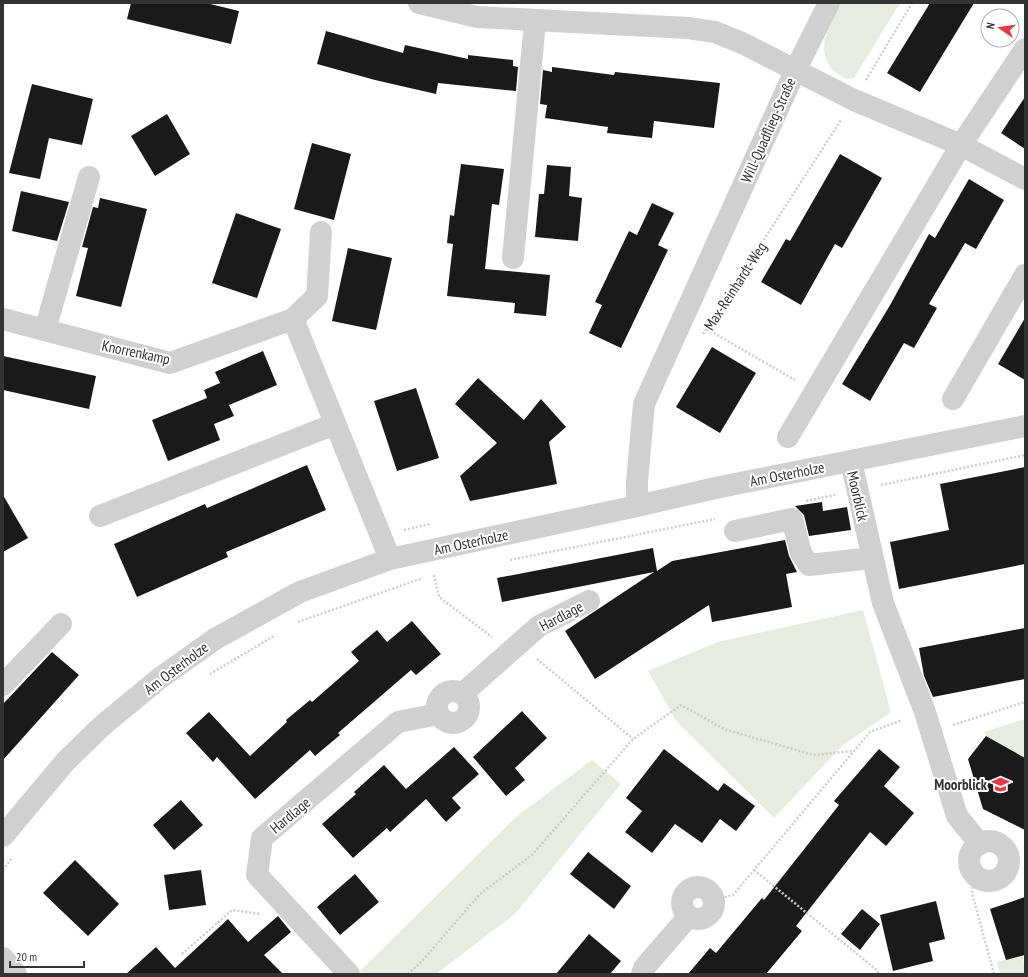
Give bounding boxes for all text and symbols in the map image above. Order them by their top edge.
north arrow [980,8,1020,48]
text: N [983,21,998,30]
street label: Will-Quadflieg-Straße [736,74,800,186]
street label: Max-Reinhardt-Weg [699,238,771,334]
street label: Knorrenkamp [100,336,172,368]
street label: Am Osterholze [748,457,826,491]
street label: Moorblick [843,469,873,523]
street label: Am Osterholze [432,525,510,559]
street label: Hardlage [536,597,586,635]
street label: Am Osterholze [140,638,212,698]
school or university icon: Moorblick [990,774,1010,794]
place label: Moorblick [934,775,988,794]
street label: Hardlage [266,793,314,837]
scale bar [10,943,84,969]
text: 20 m [16,949,37,964]

